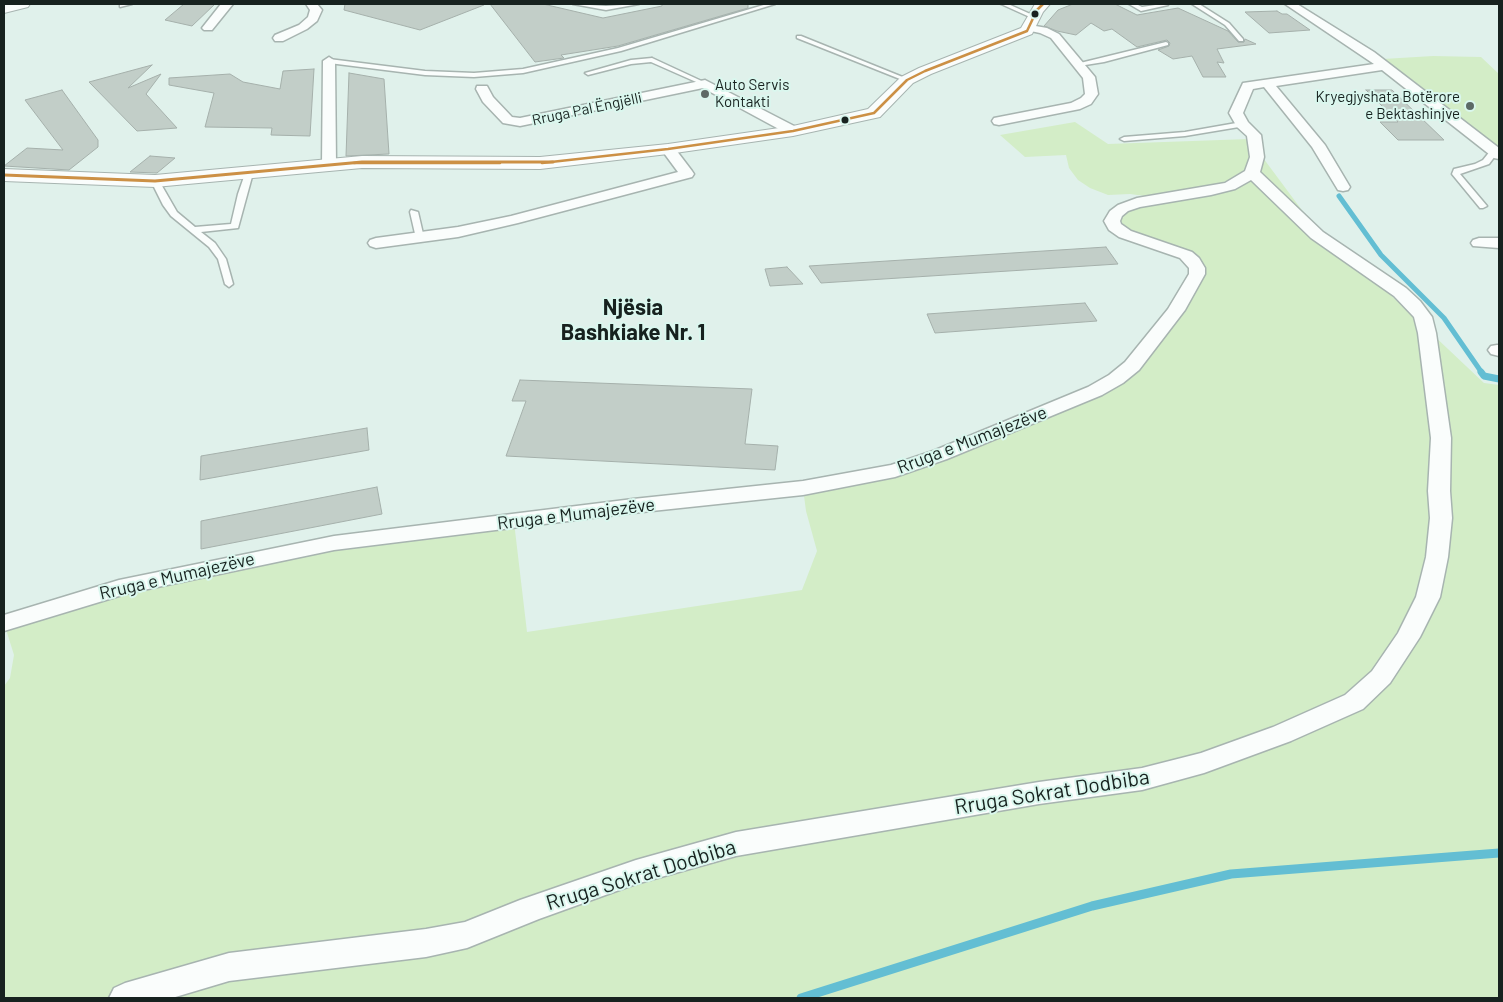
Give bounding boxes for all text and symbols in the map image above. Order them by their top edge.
unlabelled marker [1030,9,1040,19]
place label: Auto Servis Kontakti [715,76,789,111]
marker: Auto Servis Kontakti [699,88,711,100]
place label: Kryegjyshata Botërore e Bektashinjve [1315,88,1460,123]
street label: Rruga Pal Ëngjëlli [530,89,644,129]
marker: Kryegjyshata Botërore e Bektashinjve [1464,100,1476,112]
unlabelled marker [840,115,850,125]
district label: Njësia Bashkiake Nr. 1 [561,295,705,346]
street label: Rruga e Mumajezëve [894,401,1050,479]
street label: Rruga e Mumajezëve [496,494,656,534]
street label: Rruga e Mumajezëve [97,548,257,604]
street label: Rruga Sokrat Dodbiba [953,764,1151,820]
street label: Rruga Sokrat Dodbiba [543,834,739,916]

